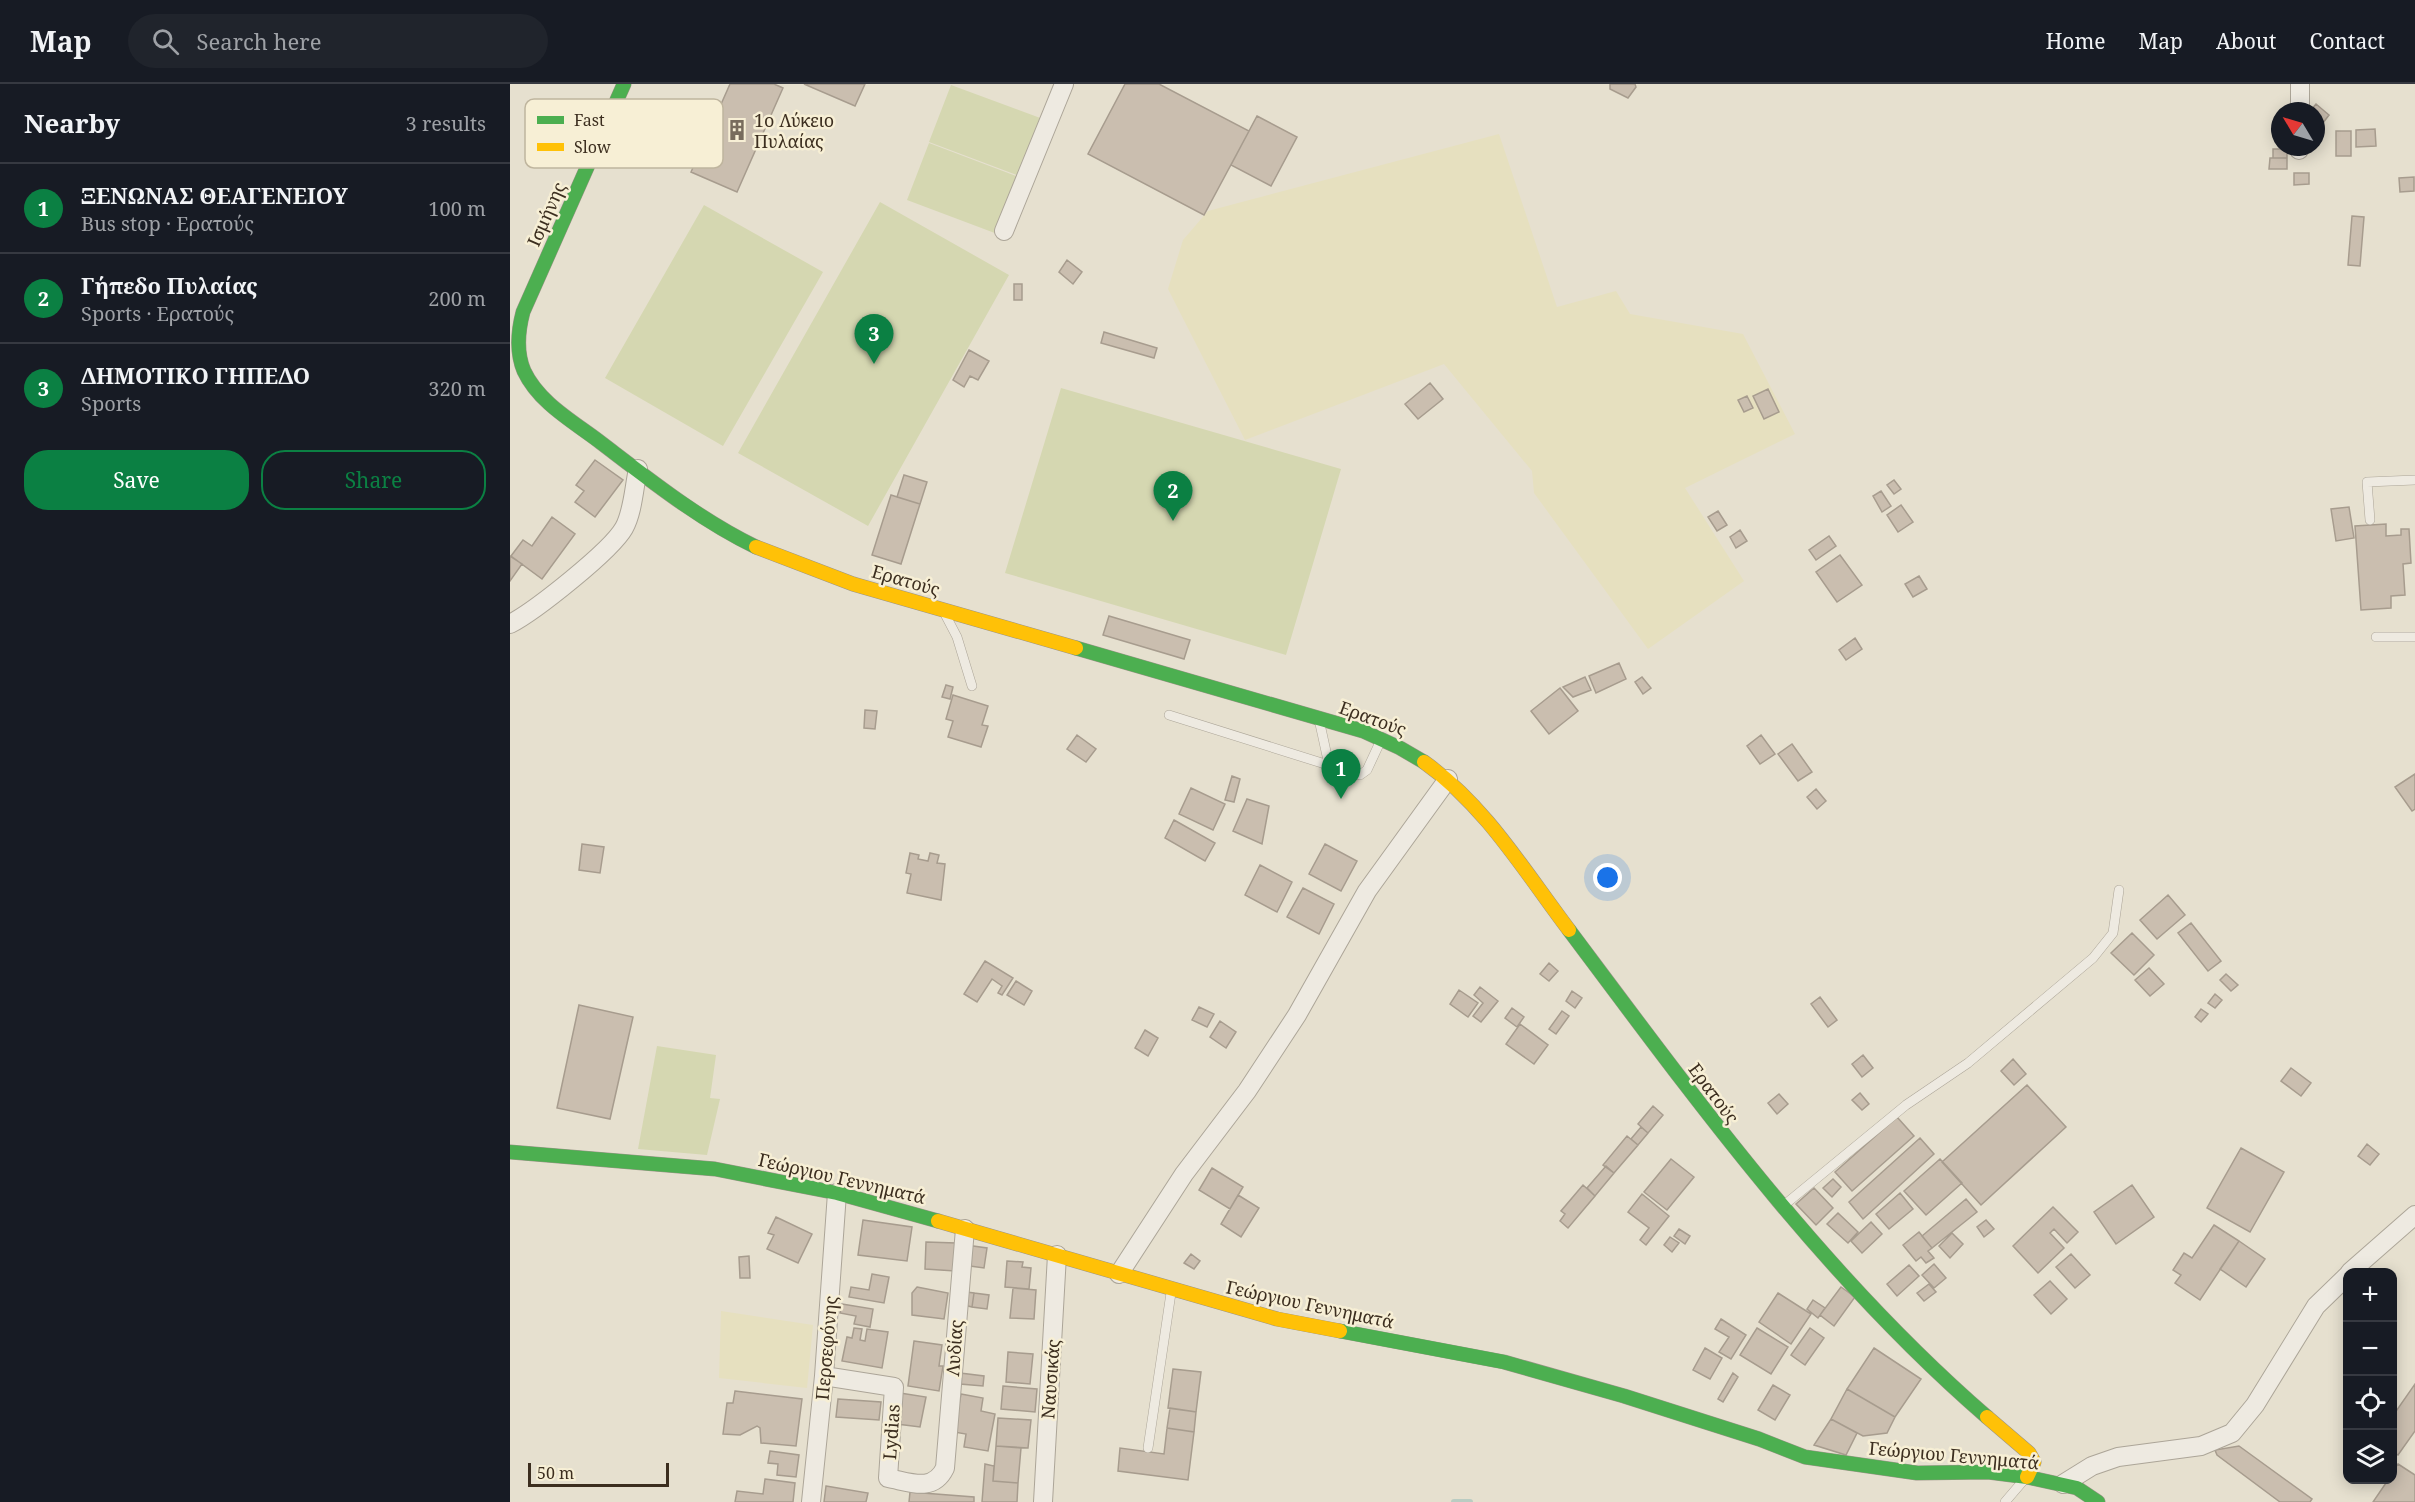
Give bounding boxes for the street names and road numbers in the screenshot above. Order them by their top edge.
street label: Ισμήνης [521,178,571,250]
street label: Ερατούς [869,559,943,601]
street label: Ερατούς [1336,695,1410,741]
street label: Ερατούς [1683,1058,1745,1128]
street label: Γεώργιου Γεννηματά [756,1147,928,1209]
street label: Γεώργιου Γεννηματά [1224,1274,1397,1334]
street label: Περσεφόνης [809,1294,843,1401]
street label: Λυδίας [940,1319,968,1377]
street label: Ναυσικάς [1035,1338,1065,1420]
street label: Lydias [877,1403,905,1461]
street label: Γεώργιου Γεννηματά [1868,1436,2041,1474]

